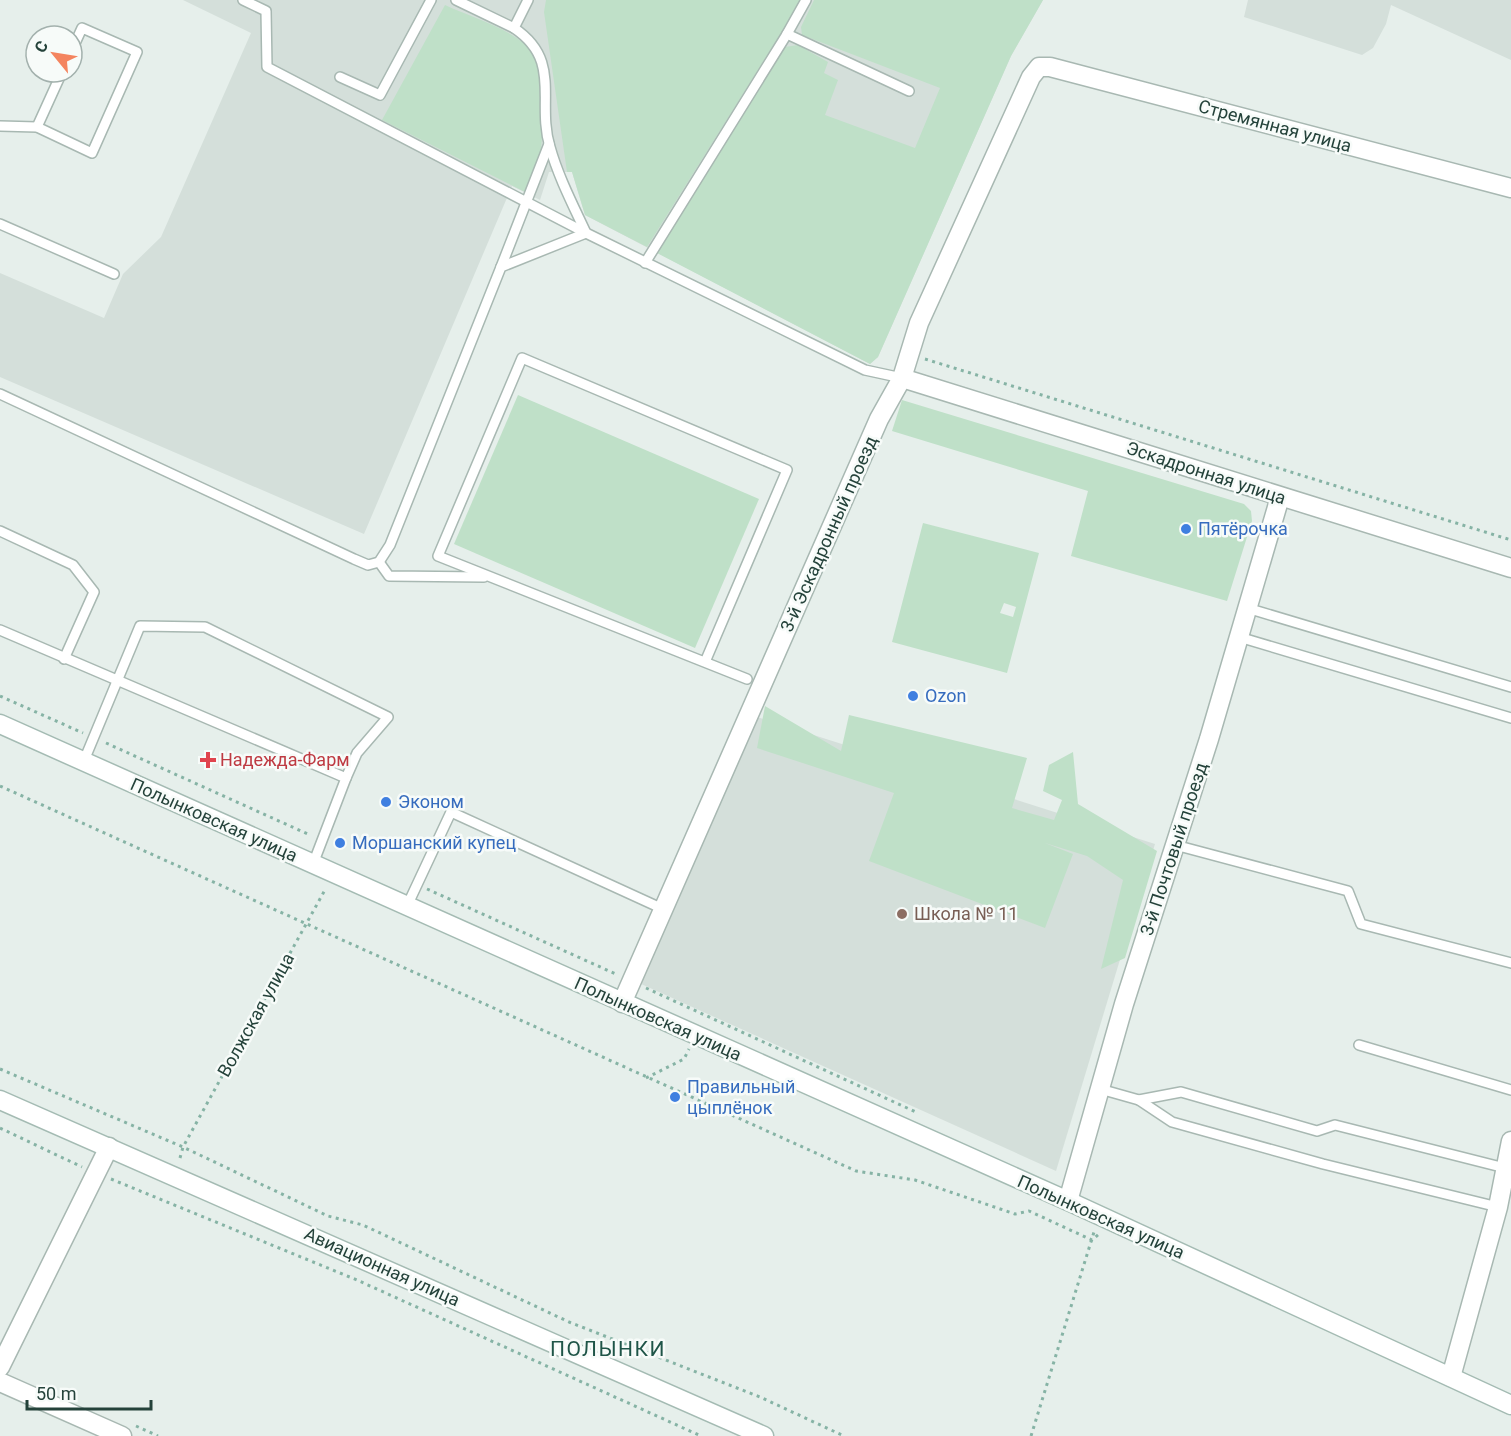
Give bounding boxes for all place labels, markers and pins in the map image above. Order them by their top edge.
place label: Пятёрочка [1198,518,1288,539]
marker: Пятёрочка [1179,522,1193,536]
place label: Ozon [925,685,966,706]
marker: Ozon [906,689,920,703]
place label: Надежда-Фарм [220,749,350,770]
marker: Надежда-Фарм [201,753,215,767]
place label: Эконом [398,791,464,812]
marker: Эконом [379,795,393,809]
place label: Моршанский купец [352,832,516,853]
marker: Моршанский купец [333,836,347,850]
place label: Школа № 11 [914,903,1018,924]
marker: Школа № 11 [895,907,909,921]
place label: Правильный цыплёнок [687,1076,795,1118]
marker: Правильный цыплёнок [668,1090,682,1104]

